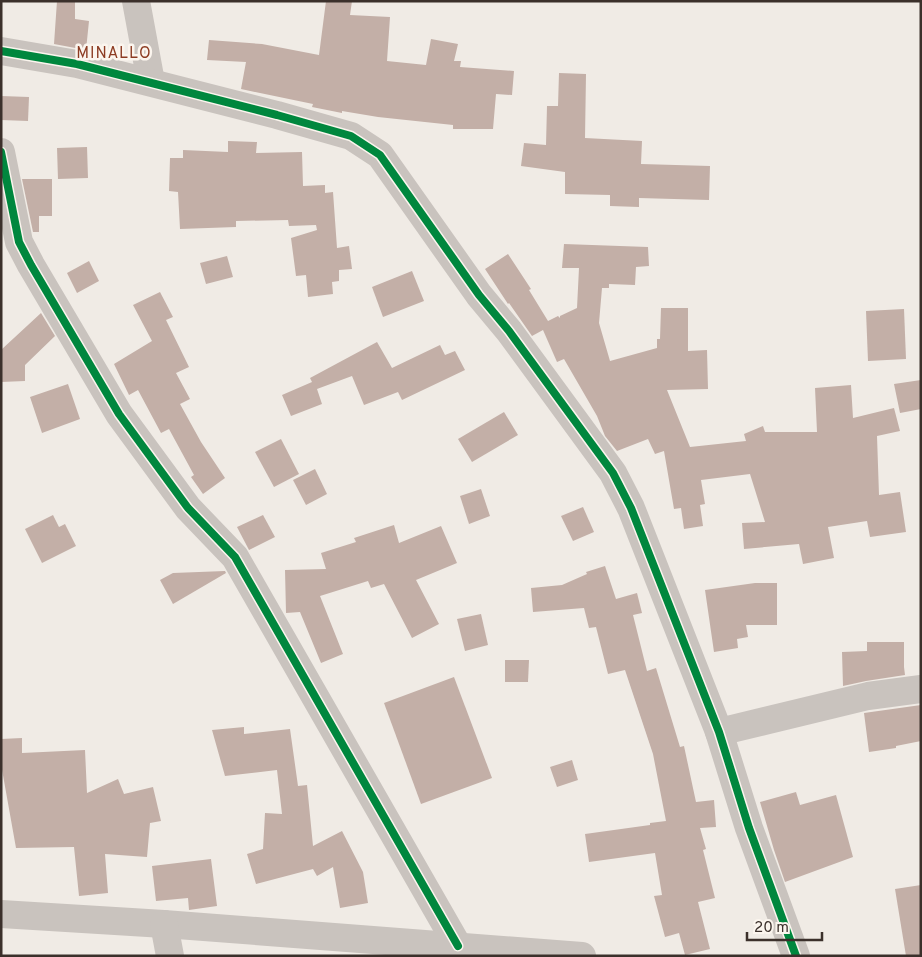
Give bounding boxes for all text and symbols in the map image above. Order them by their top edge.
district label: MINALLO [76,44,152,64]
scale bar [747,910,822,942]
text: 20 m [754,919,789,938]

